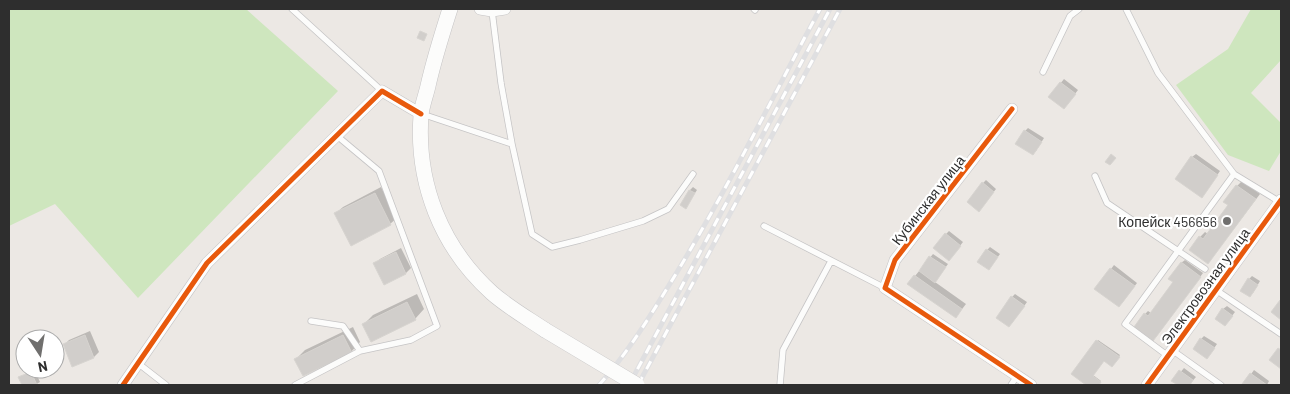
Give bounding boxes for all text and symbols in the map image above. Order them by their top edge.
street label: Кубинская улица [888,152,968,248]
place label: Копейск 456656 [1118,213,1217,230]
marker: Копейск 456656 [1221,215,1233,227]
street label: Электровозная улица [1157,224,1253,347]
north arrow [15,329,65,379]
text: N [36,358,49,376]

